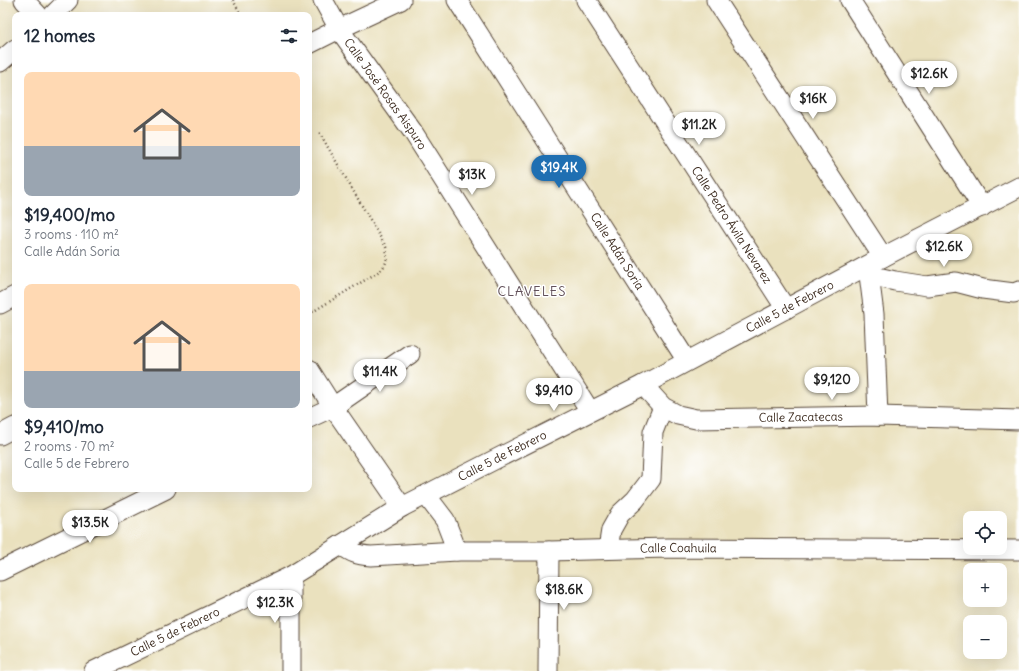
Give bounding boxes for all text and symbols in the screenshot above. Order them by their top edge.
text: 12 homes [24,25,95,47]
icon: filters [278,25,300,47]
street label: Calle José Rosas Aispuro [341,35,430,153]
pin: $12.6K [896,61,962,95]
text: $12.6K [910,65,948,82]
pin: $16K [789,86,837,120]
text: $16K [799,90,827,107]
icon: home [126,98,198,170]
pin: $11.2K [666,112,732,146]
text: $11.2K [681,116,717,133]
pin: $19.4K [526,155,592,189]
text: $19.4K [540,159,578,176]
pin: $13K [448,162,496,196]
street label: Calle Pedro Ávila Nevarez [689,163,776,286]
text: $13K [458,166,486,183]
text: $19,400/mo [24,204,115,226]
street label: Calle Adán Soria [587,210,648,293]
text: 3 rooms · 110 m² [24,226,119,243]
pin: $12.6K [911,234,977,268]
text: $12.6K [925,238,963,255]
text: Calle Adán Soria [24,243,120,260]
street label: Calle 5 de Febrero [743,277,836,336]
district label: CLAVELES [497,283,567,300]
icon: home [126,310,198,382]
pin: $11.4K [347,359,413,393]
text: $11.4K [362,363,398,380]
pin: $9,120 [799,367,865,401]
text: $9,120 [813,371,851,388]
pin: $9,410 [521,378,587,412]
text: $9,410 [535,382,573,399]
street label: Calle Zacatecas [758,409,843,425]
text: $9,410/mo [24,416,104,438]
street label: Calle 5 de Febrero [455,427,549,484]
text: 2 rooms · 70 m² [24,438,115,455]
text: Calle 5 de Febrero [24,455,129,472]
pin: $13.5K [57,510,123,544]
map controls [963,511,1007,659]
button: locate [963,511,1007,555]
text: $13.5K [71,514,109,531]
street label: Calle Coahuila [640,540,717,556]
button: + [963,563,1007,607]
pin: $18.6K [531,577,597,611]
text: $18.6K [545,581,583,598]
pin: $12.3K [242,590,308,624]
text: $12.3K [256,594,294,611]
street label: Calle 5 de Febrero [128,603,222,659]
button: − [963,615,1007,659]

